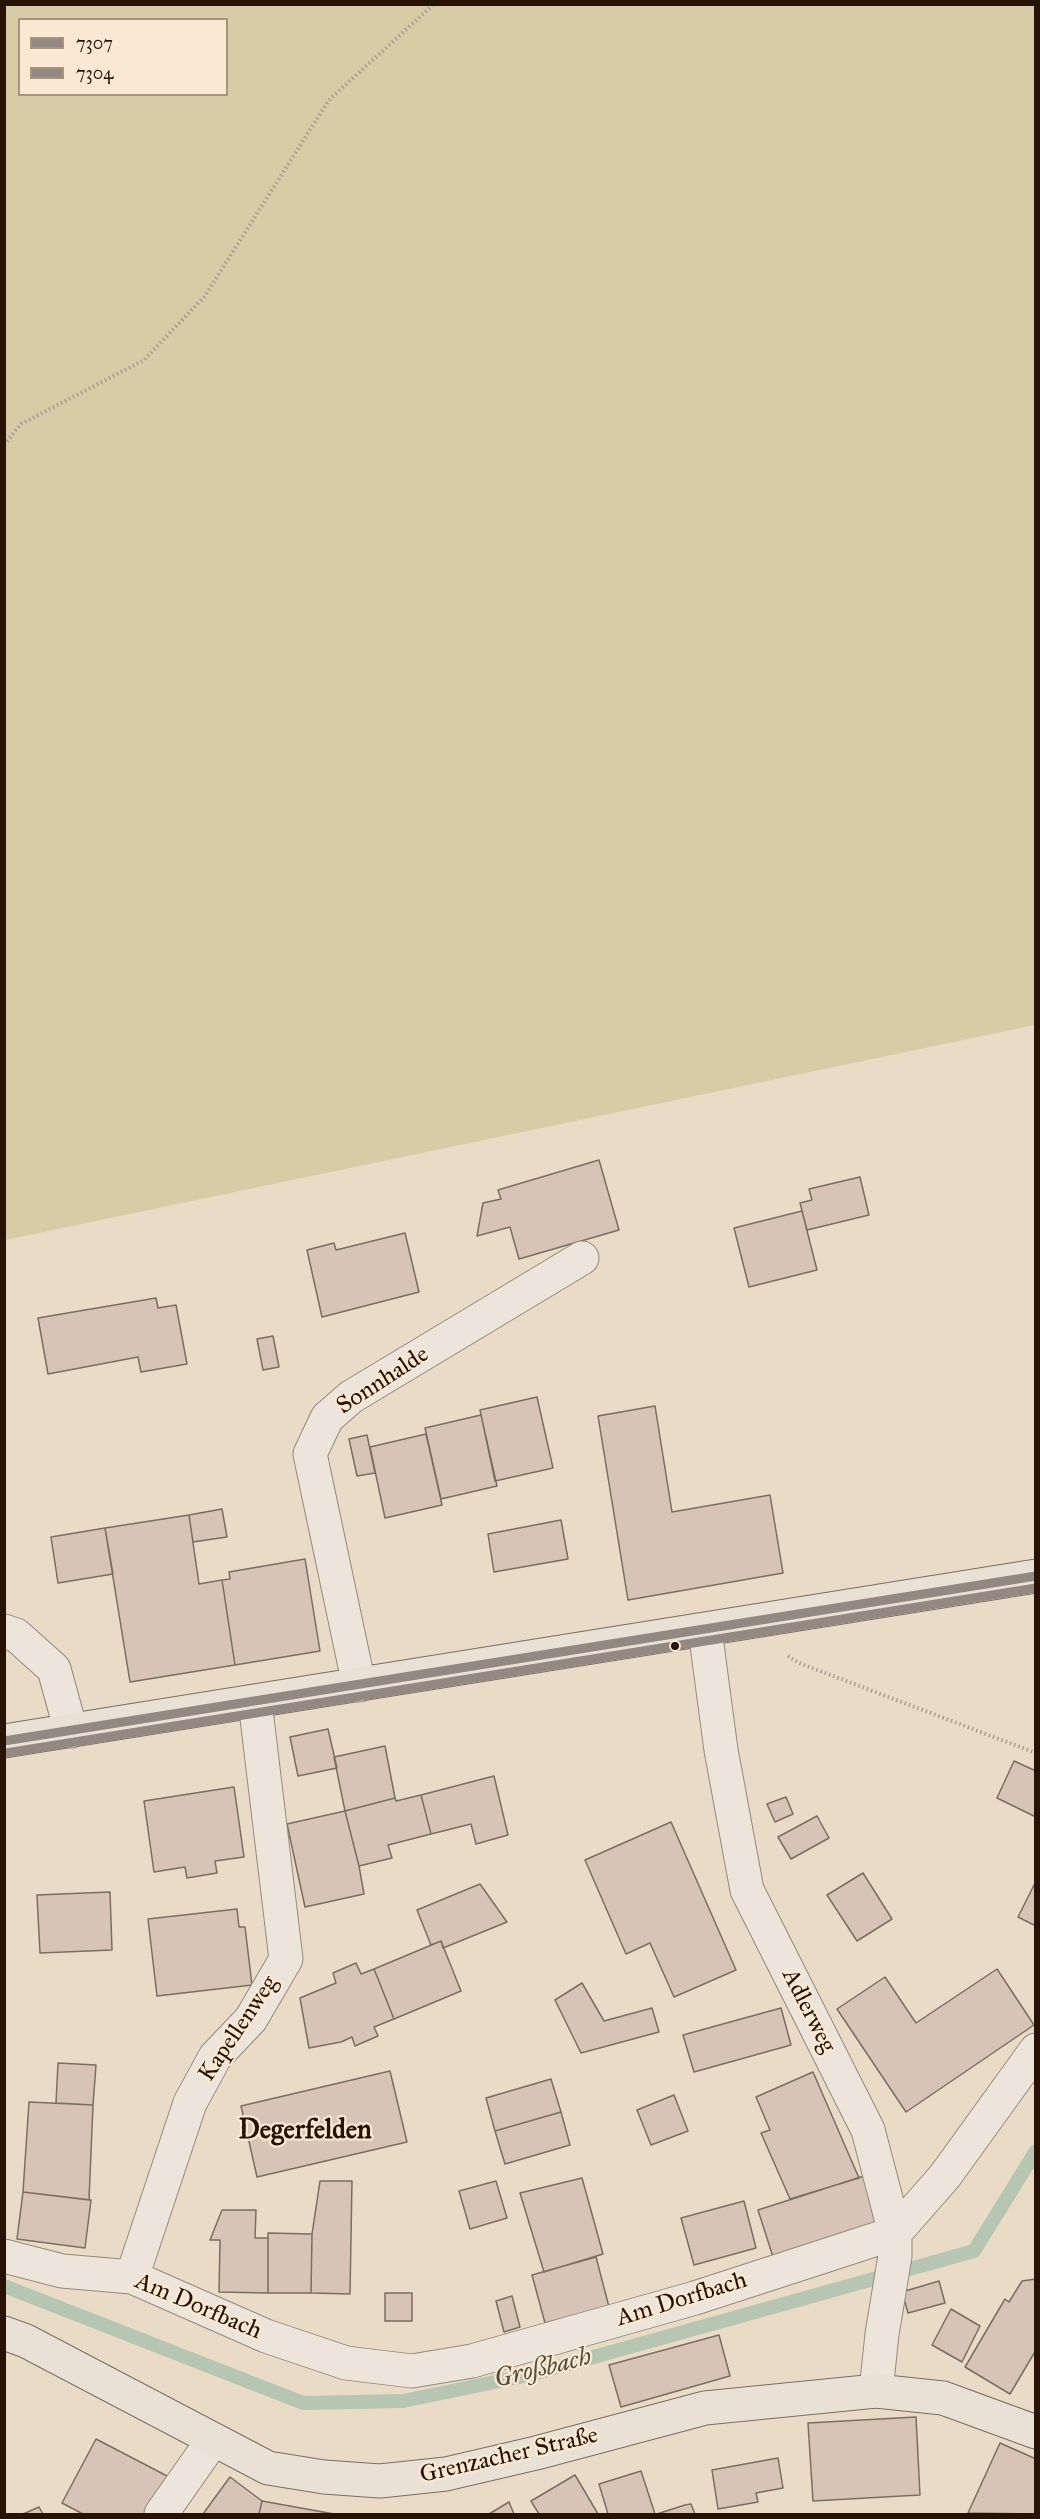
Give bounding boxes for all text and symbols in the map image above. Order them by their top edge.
legend [18,18,228,96]
text: 7307 [76,32,113,54]
text: 7304 [76,62,113,84]
street label: Sonnhalde [332,1341,434,1421]
unlabelled marker [669,1640,681,1652]
street label: Adlerweg [775,1964,841,2058]
street label: Kapellenweg [193,1971,285,2087]
district label: Degerfelden [238,2115,372,2147]
street label: Am Dorfbach [130,2267,266,2347]
street label: Am Dorfbach [613,2267,751,2333]
water label: Großbach [491,2342,595,2396]
street label: Grenzacher Straße [417,2421,601,2491]

